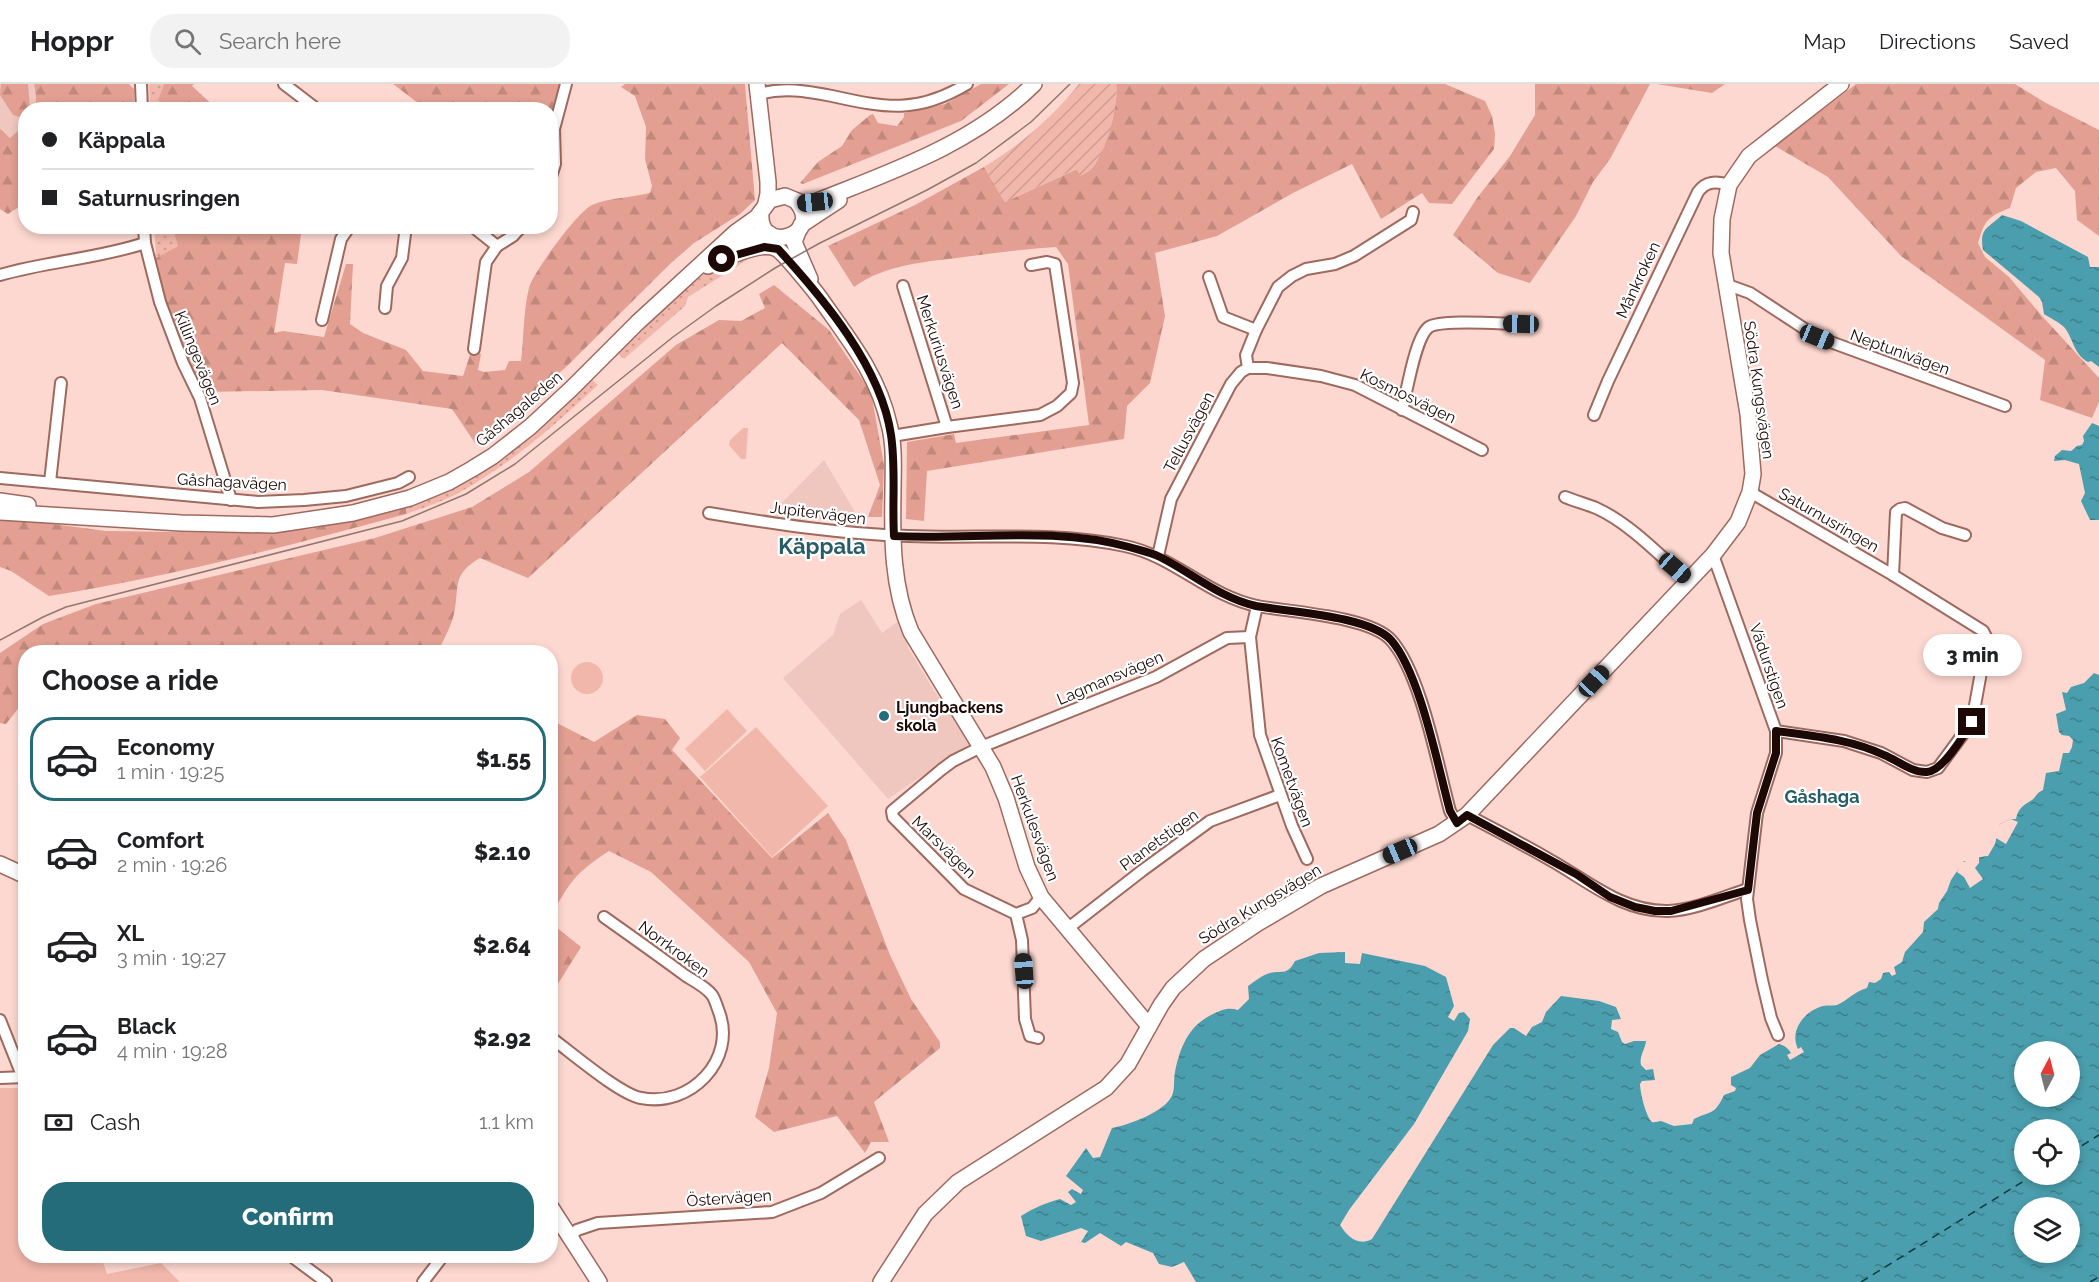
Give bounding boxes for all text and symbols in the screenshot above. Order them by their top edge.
search box [150,14,570,68]
text: Hoppr [30,25,114,58]
icon: search [171,25,204,58]
text: Search here [219,28,341,54]
text: Map [1803,29,1846,54]
text: Directions [1879,29,1976,54]
text: Saved [2009,29,2069,54]
text: Käppala [78,127,165,153]
text: Saturnusringen [78,185,240,211]
car [796,191,834,213]
street label: Månkroken [1612,239,1664,321]
route start [708,245,735,272]
street label: Merkuriusvägen [913,293,967,411]
street label: Killingevägen [170,308,226,408]
car [1503,315,1539,333]
street label: Södra Kungsvägen [1740,320,1778,460]
car [1797,322,1837,352]
street label: Neptunivägen [1848,325,1952,379]
street label: Kosmosvägen [1357,365,1459,427]
street label: Gåshagaleden [472,367,566,451]
street label: Tellusvägen [1160,388,1218,476]
street label: Gåshagavägen [177,470,287,494]
street label: Saturnusringen [1776,484,1882,556]
street label: Jupitervägen [769,498,867,528]
district label: Käppala [778,533,866,559]
car [1656,549,1694,587]
street label: Vädurstigen [1746,621,1792,711]
callout: 3 min [1922,635,2022,677]
text: 3 min [1946,643,1999,667]
street label: Lagmansvägen [1054,647,1166,709]
car [1575,662,1613,700]
text: Choose a ride [42,665,218,696]
place label: Ljungbackens skola [896,698,1003,735]
route end [1958,708,1985,735]
marker: Ljungbackens skola [877,709,891,723]
icon: car [45,732,99,786]
text: Economy [117,734,215,760]
street label: Kometvägen [1267,734,1317,830]
text: $1.55 [476,746,531,772]
text: 1 min · 19:25 [117,760,224,784]
street label: Herkulesvägen [1007,772,1063,884]
district label: Gåshaga [1784,786,1860,807]
street label: Planetstigen [1116,805,1202,875]
street label: Marsvägen [908,812,980,882]
icon: car [45,825,99,879]
text: Comfort [117,827,204,853]
car [1380,836,1420,866]
text: $2.10 [474,839,531,865]
text: 2 min · 19:26 [117,853,227,877]
street label: Södra Kungsvägen [1195,860,1325,948]
street label: Norrkroken [635,917,713,981]
icon: car [45,918,99,972]
text: XL [117,920,144,946]
text: $2.64 [473,932,531,958]
text: 3 min · 19:27 [117,946,226,970]
car [1014,952,1034,990]
icon: car [45,1011,99,1065]
text: Black [117,1013,176,1039]
text: $2.92 [473,1025,531,1051]
text: 4 min · 19:28 [117,1039,228,1063]
north arrow [2014,1041,2080,1107]
map controls [2014,1041,2080,1263]
icon: cash [42,1106,75,1139]
text: Cash [90,1109,141,1135]
text: 1.1 km [479,1110,534,1134]
button: locate [2014,1119,2080,1185]
button: Confirm [42,1182,534,1251]
street label: Östervägen [686,1185,772,1210]
button: layers [2014,1197,2080,1263]

